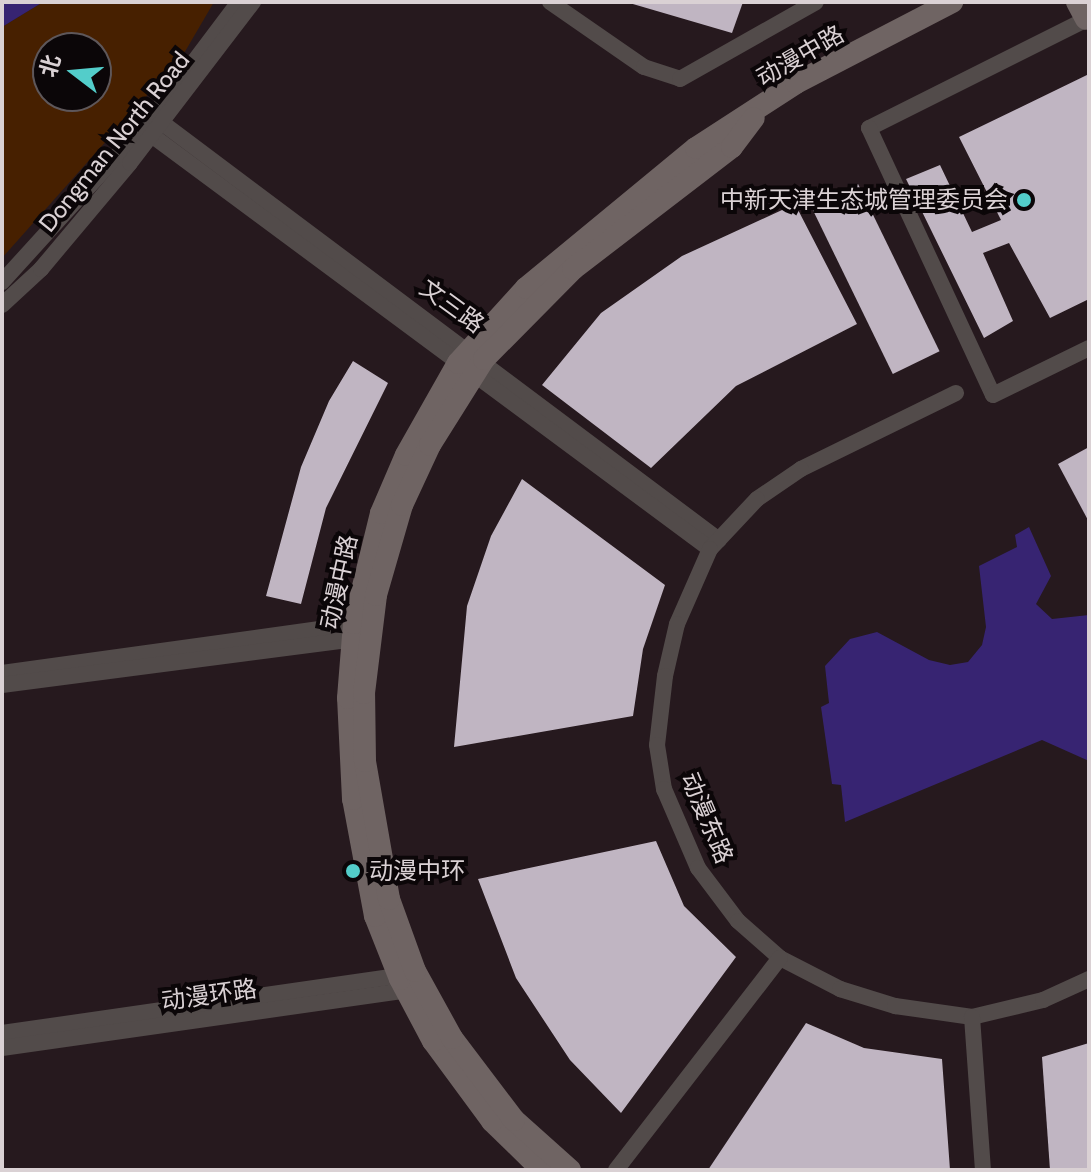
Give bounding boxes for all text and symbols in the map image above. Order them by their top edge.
street label: 动漫中路 [751,20,849,92]
north arrow [32,32,112,112]
street label: Dongman North Road [33,46,195,238]
text: 北 [34,52,66,80]
place label: 中新天津生态城管理委员会 [720,186,1008,214]
marker: 中新天津生态城管理委员会 [1015,191,1033,209]
street label: 文三路 [414,273,490,339]
street label: 动漫中路 [315,532,363,632]
street label: 动漫东路 [675,768,739,868]
place label: 动漫中环 [369,857,465,885]
marker: 动漫中环 [344,862,362,880]
street label: 动漫环路 [159,974,259,1016]

